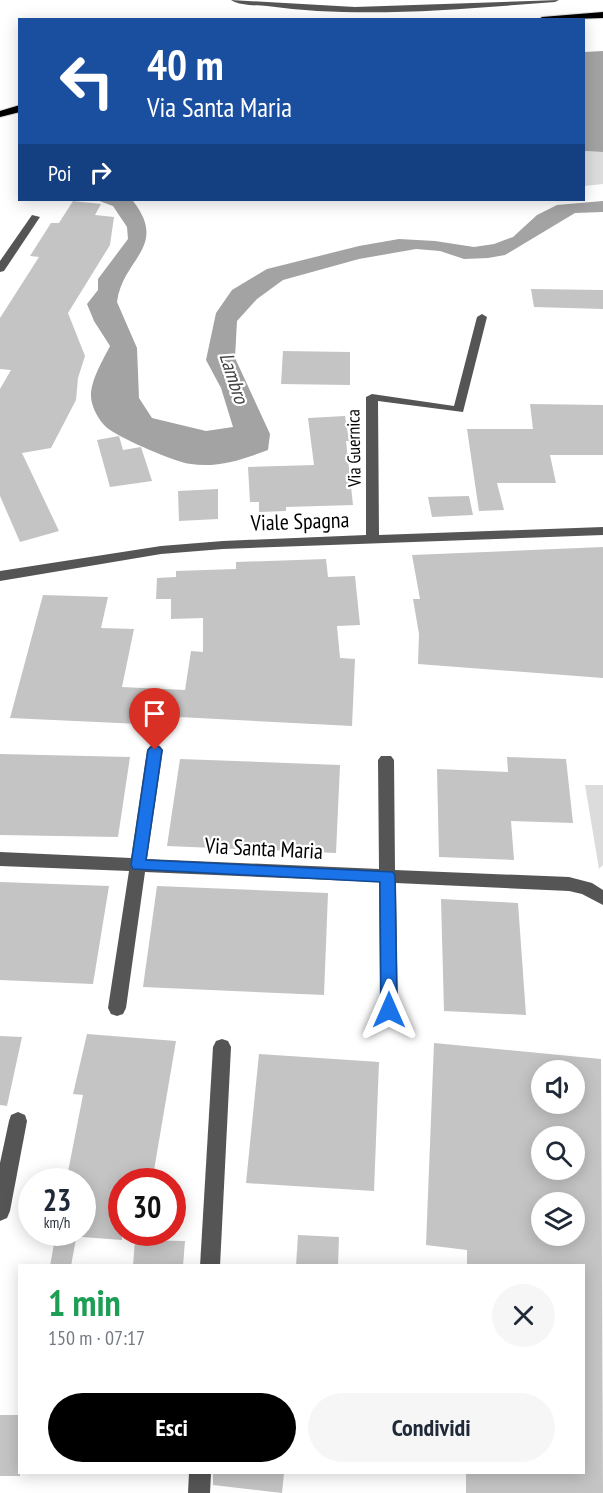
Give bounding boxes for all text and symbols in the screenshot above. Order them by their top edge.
text: 40 m [147,37,224,92]
icon: left [48,42,126,120]
text: Via Santa Maria [147,90,292,124]
icon: right [84,156,117,189]
text: Poi [48,159,72,187]
water label: Lambro [214,349,255,408]
street label: Via Guernica [341,409,366,488]
street label: Viale Spagna [249,505,350,537]
pin [129,688,180,750]
icon: arrive [138,697,171,730]
street label: Via Santa Maria [203,831,324,865]
position arrow [357,978,421,1042]
map controls [531,1060,585,1246]
button: sound [531,1060,585,1114]
button: search [531,1126,585,1180]
speed limit sign: 30 [108,1168,186,1246]
text: 23 [43,1180,71,1219]
button: layers [531,1192,585,1246]
text: km/h [44,1213,70,1232]
text: 1 min [48,1279,121,1326]
button: close [492,1284,555,1347]
text: 150 m · 07:17 [48,1325,145,1351]
button: Esci [48,1393,296,1462]
button: Condividi [308,1393,555,1462]

